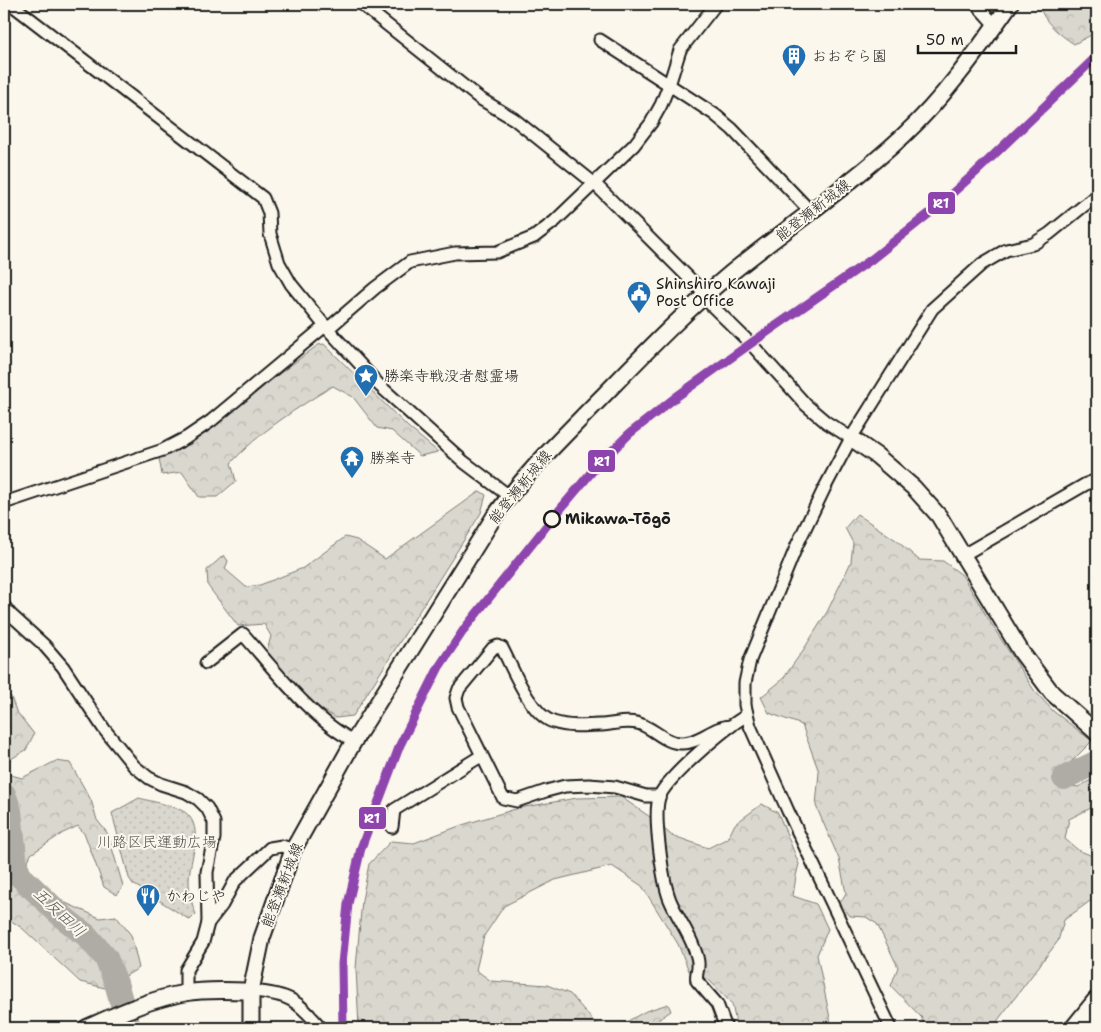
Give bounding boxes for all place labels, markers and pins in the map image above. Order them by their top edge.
building icon: おおぞら園 [781,43,807,77]
place label: おおぞら園 [812,46,887,66]
place label: Shinshiro Kawaji Post Office [656,274,776,311]
public building icon: Shinshiro Kawaji Post Office [626,280,652,314]
place icon: 勝楽寺戦没者慰霊場 [353,363,379,397]
place label: 勝楽寺戦没者慰霊場 [384,366,519,386]
temple icon: 勝楽寺 [339,445,365,479]
place label: 勝楽寺 [370,448,415,468]
place label: Mikawa-Tōgō [565,509,671,529]
marker: Mikawa-Tōgō [543,510,561,528]
restaurant icon: かわじや [135,883,161,917]
place label: かわじや [166,886,226,906]

